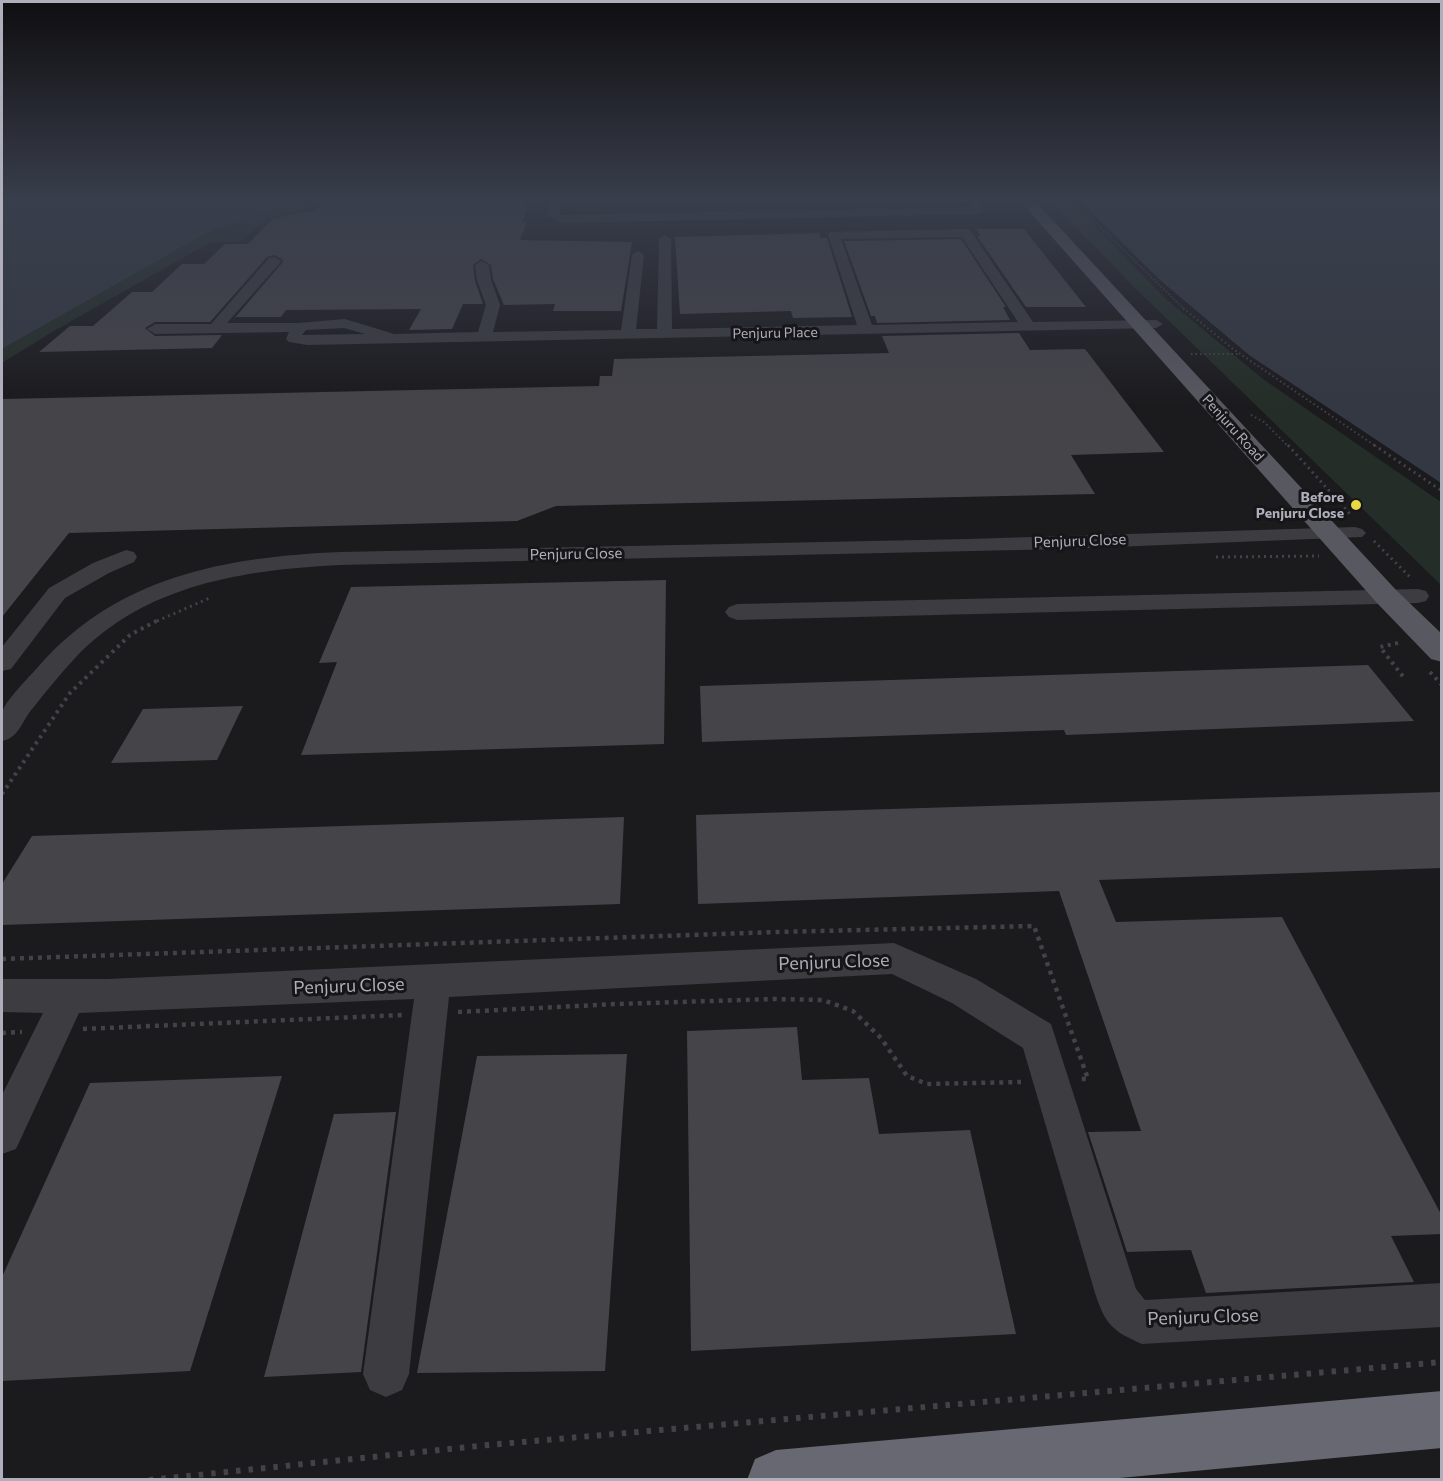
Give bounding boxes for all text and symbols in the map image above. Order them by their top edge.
street label: Penjuru Place [732,324,818,342]
street label: Penjuru Road [1199,391,1267,465]
place label: Before Penjuru Close [1256,489,1344,522]
marker: Before Penjuru Close [1349,498,1363,512]
street label: Penjuru Close [1033,530,1127,552]
street label: Penjuru Close [529,544,623,564]
street label: Penjuru Close [778,949,890,975]
street label: Penjuru Close [293,973,405,999]
street label: Penjuru Close [1147,1304,1259,1330]

